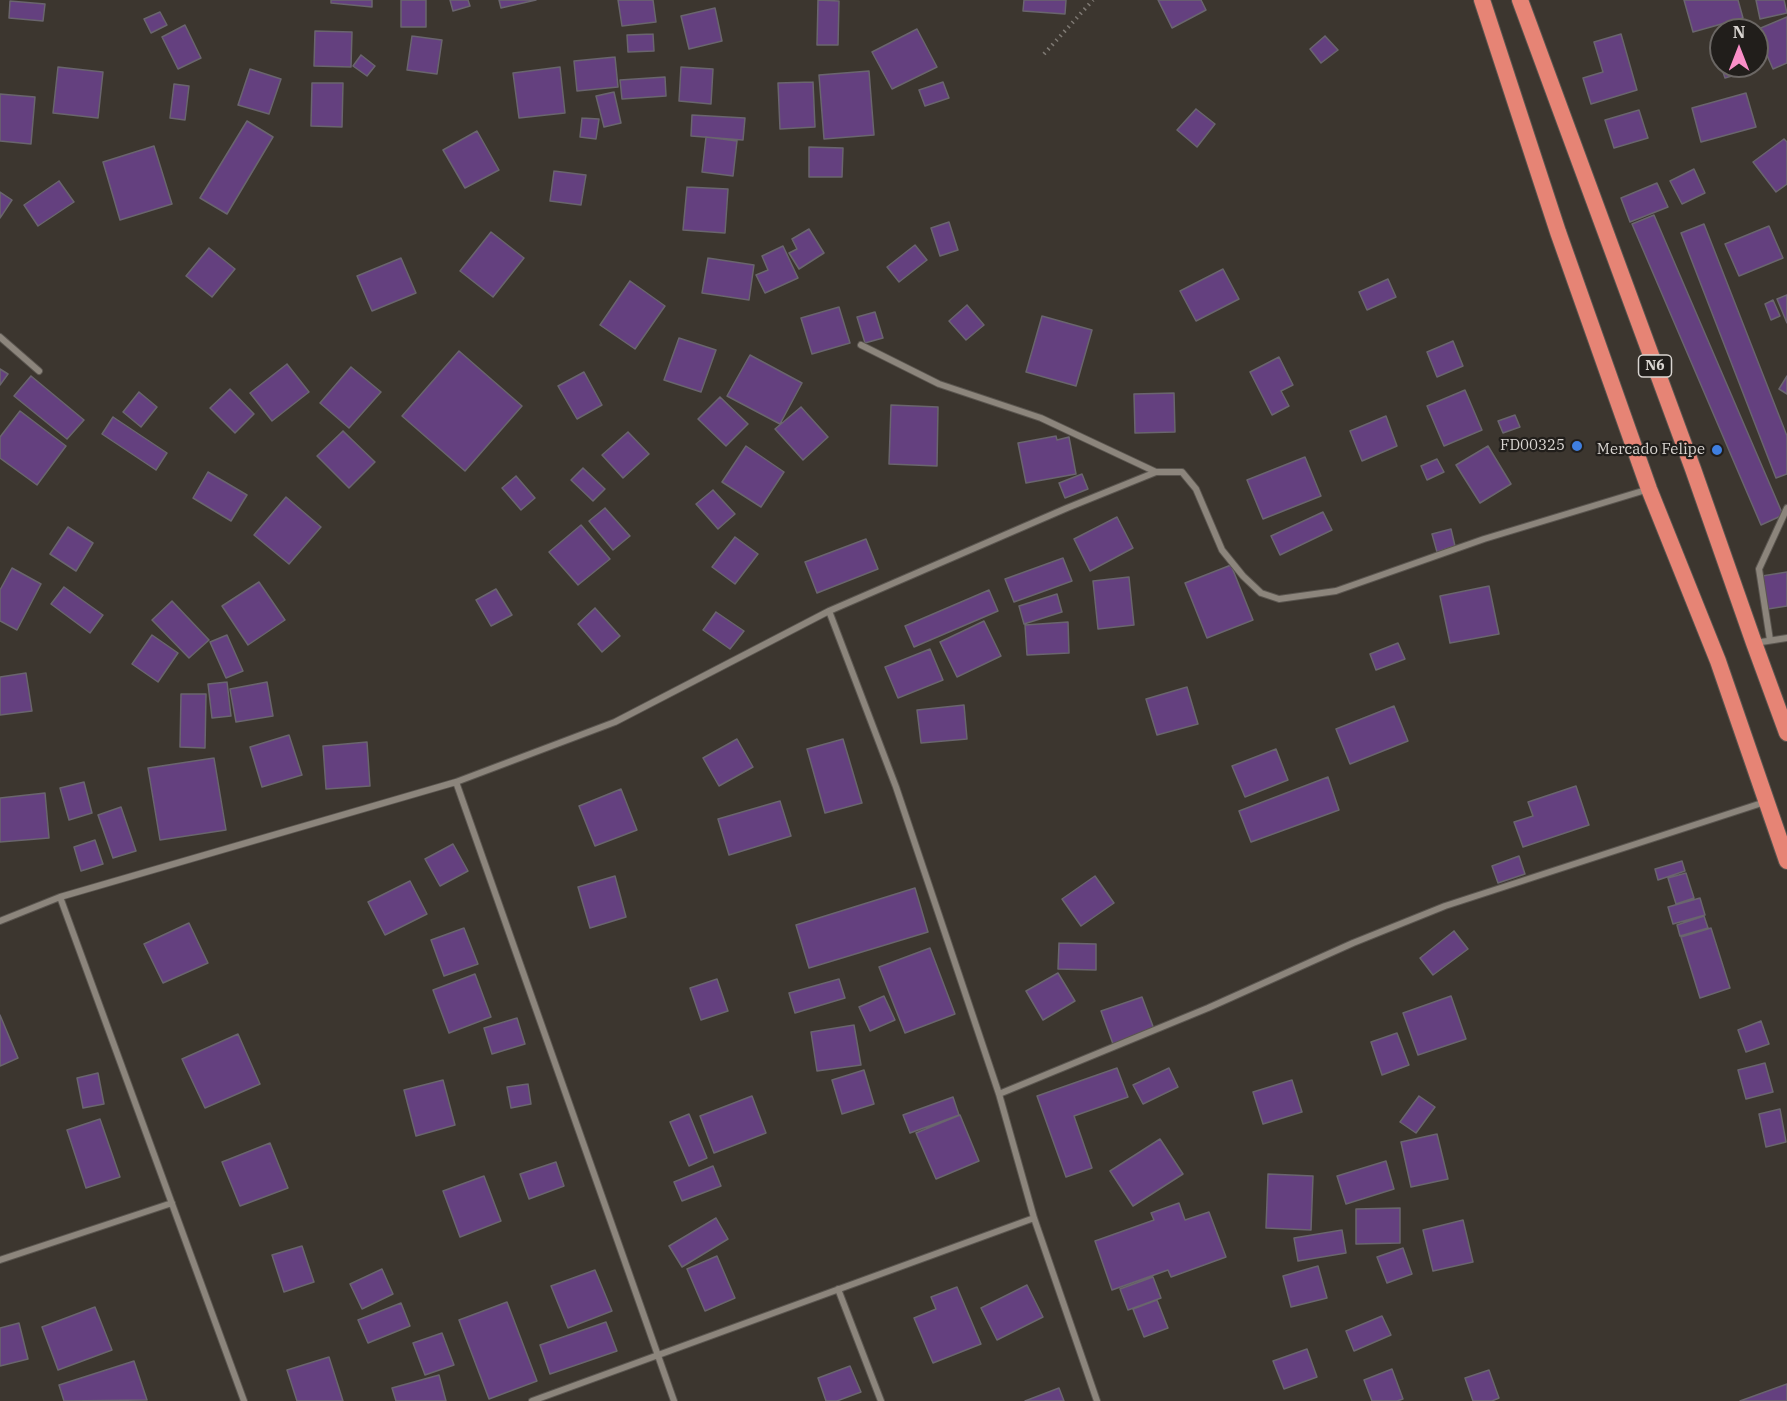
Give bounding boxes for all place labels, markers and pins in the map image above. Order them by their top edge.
place label: FD00325 [1500,437,1565,455]
marker: FD00325 [1570,439,1584,453]
place label: Mercado Felipe [1597,441,1705,459]
marker: Mercado Felipe [1710,443,1724,457]

